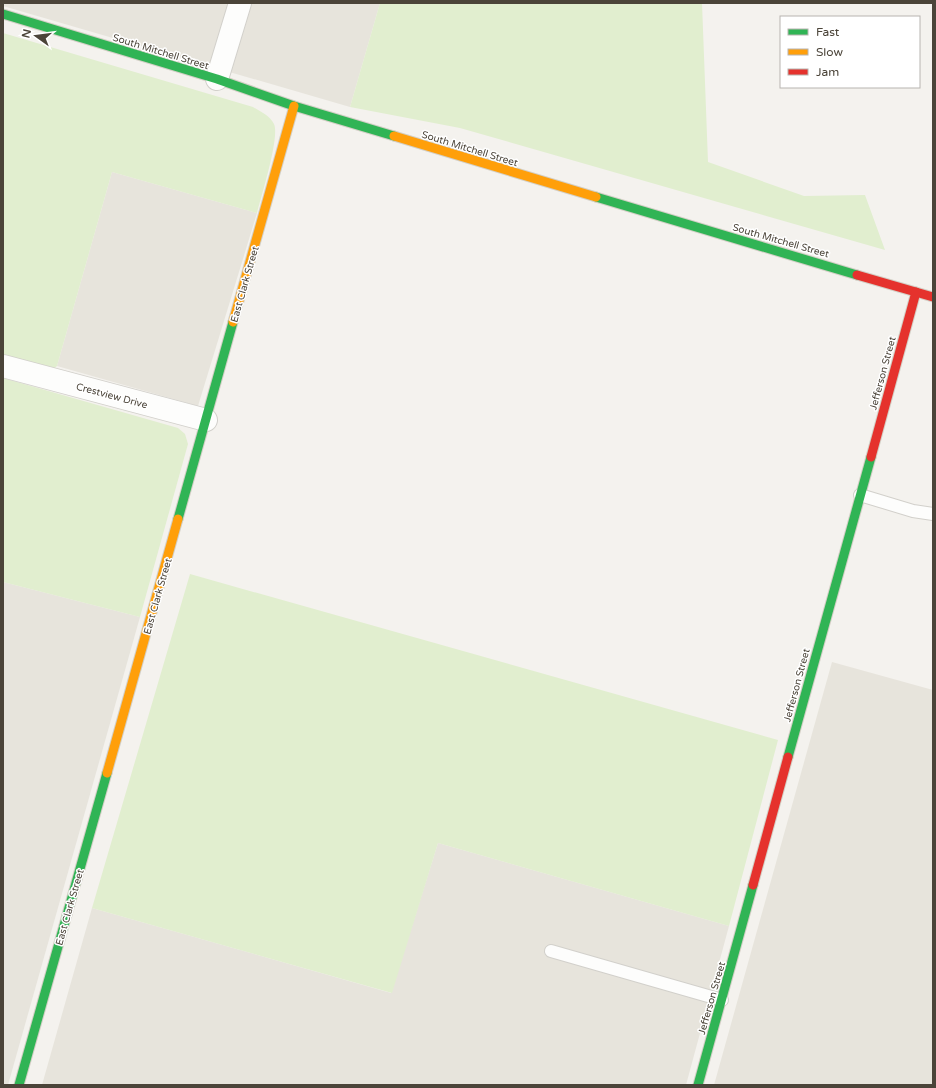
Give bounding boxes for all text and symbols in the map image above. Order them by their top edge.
north arrow [16,16,56,56]
legend [780,16,920,88]
text: Fast [816,25,840,39]
text: N [19,28,34,40]
street label: South Mitchell Street [111,32,210,72]
text: Slow [816,45,843,59]
text: Jam [816,65,839,79]
street label: South Mitchell Street [420,129,519,169]
street label: South Mitchell Street [731,221,831,261]
street label: East Clark Street [228,245,262,324]
street label: Jefferson Street [867,335,899,411]
street label: Crestview Drive [75,381,149,411]
street label: East Clark Street [141,557,175,636]
street label: Jefferson Street [781,647,813,723]
street label: East Clark Street [53,868,87,947]
street label: Jefferson Street [696,960,728,1036]

